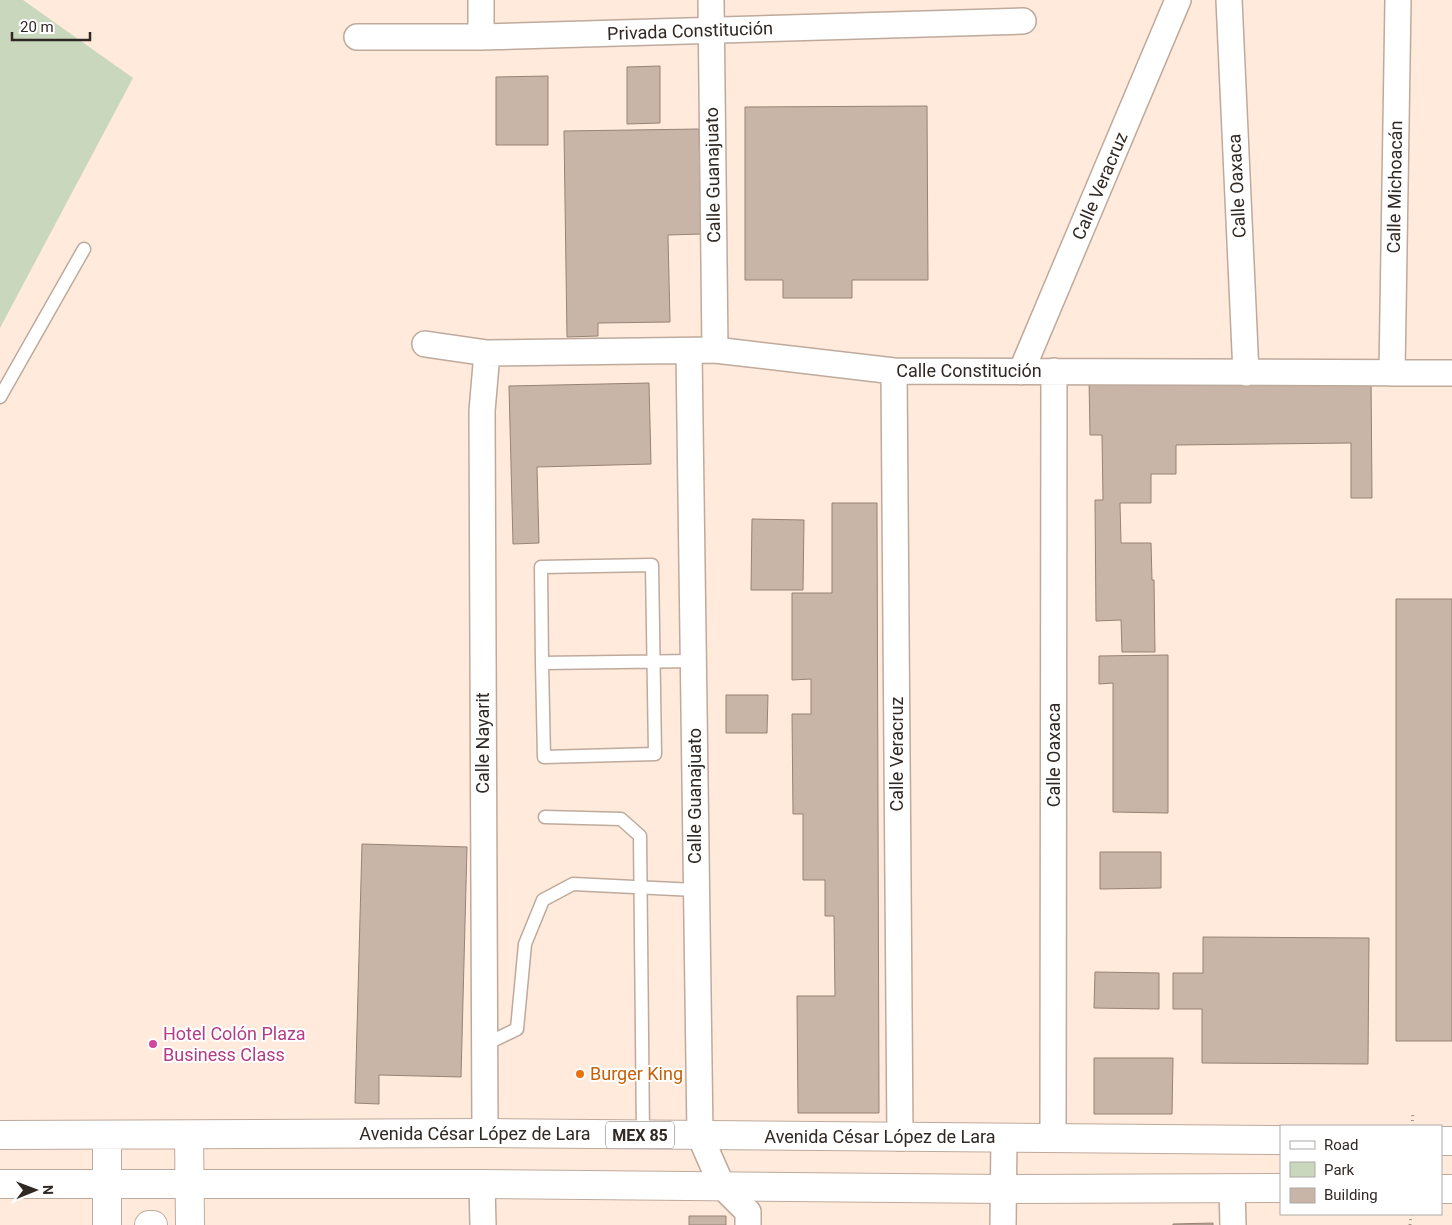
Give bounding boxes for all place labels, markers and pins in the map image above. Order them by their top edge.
place label: Hotel Colón Plaza Business Class [163,1023,306,1065]
marker: Hotel Colón Plaza Business Class [147,1038,159,1050]
place label: Burger King [590,1063,683,1084]
marker: Burger King [574,1068,586,1080]

